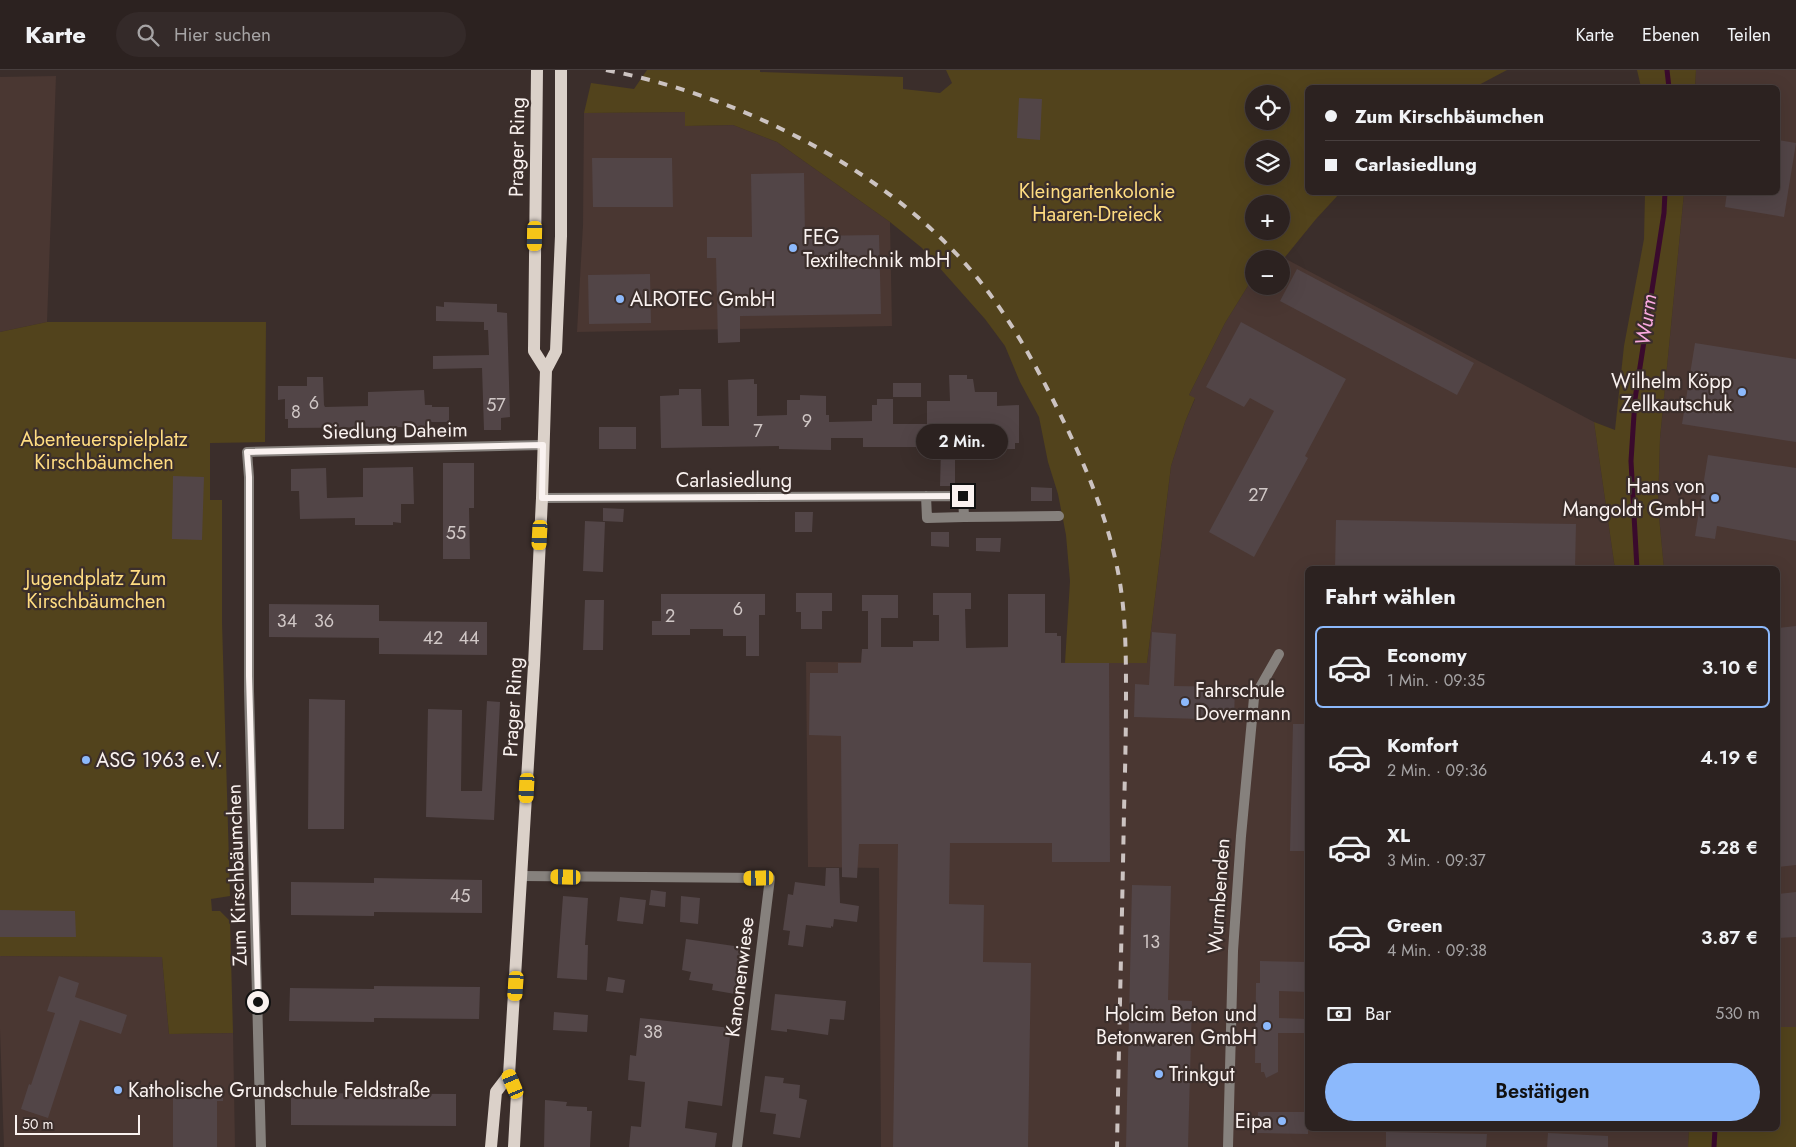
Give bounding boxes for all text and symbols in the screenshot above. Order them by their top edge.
search box [116,12,466,57]
text: Karte [25,17,86,52]
icon: search [134,21,162,49]
text: Hier suchen [174,21,271,48]
text: Karte [1575,22,1614,48]
text: Ebenen [1642,22,1700,48]
text: Teilen [1728,22,1771,48]
map controls [1245,85,1290,295]
button: locate [1245,85,1290,130]
street label: Prager Ring [502,97,532,197]
text: Zum Kirschbäumchen [1355,103,1544,130]
button: layers [1245,140,1290,185]
text: Carlasiedlung [1355,151,1477,178]
park label: Kleingartenkolonie Haaren-Dreieck [1019,177,1175,229]
button: + [1245,195,1290,240]
car [527,221,542,251]
place label: FEG Textiltechnik mbH [803,223,950,275]
marker: FEG Textiltechnik mbH [787,242,799,254]
button: − [1245,250,1290,295]
place label: ALROTEC GmbH [630,285,775,314]
water label: Wurm [1628,292,1664,348]
marker: ALROTEC GmbH [614,293,626,305]
place label: Wilhelm Köpp Zellkautschuk [1611,367,1732,419]
marker: Wilhelm Köpp Zellkautschuk [1736,386,1748,398]
house number: 6 [309,390,319,416]
house number: 57 [486,392,506,418]
house number: 8 [291,399,301,425]
house number: 9 [802,408,812,434]
street label: Siedlung Daheim [322,415,468,447]
house number: 7 [753,418,763,444]
callout: 2 Min. [917,424,1009,458]
park label: Abenteuerspielplatz Kirschbäumchen [20,425,188,477]
text: 2 Min. [938,430,986,453]
street label: Carlasiedlung [676,466,792,495]
place label: Hans von Mangoldt GmbH [1563,472,1705,524]
house number: 27 [1248,482,1268,508]
route end [952,485,974,507]
marker: Hans von Mangoldt GmbH [1709,492,1721,504]
house number: 55 [446,520,466,546]
car [531,520,548,550]
park label: Jugendplatz Zum Kirschbäumchen [23,564,166,616]
text: Fahrt wählen [1325,580,1456,612]
house number: 6 [733,596,743,622]
house number: 2 [665,603,675,629]
house number: 34 [277,608,297,634]
house number: 36 [314,608,334,634]
house number: 42 [423,625,443,651]
house number: 44 [459,625,480,651]
text: Economy [1387,642,1467,669]
icon: car [1327,645,1372,690]
text: 3.10 € [1702,654,1758,681]
street label: Prager Ring [496,656,530,758]
text: 1 Min. · 09:35 [1387,669,1485,692]
place label: Fahrschule Dovermann [1195,676,1291,728]
marker: Fahrschule Dovermann [1179,696,1191,708]
text: Komfort [1387,732,1458,759]
icon: car [1327,735,1372,780]
text: 4.19 € [1700,744,1758,771]
place label: ASG 1963 e.V. [96,746,223,775]
marker: ASG 1963 e.V. [80,754,92,766]
text: 2 Min. · 09:36 [1387,759,1487,782]
car [518,773,535,803]
street label: Zum Kirschbäumchen [219,784,255,966]
text: XL [1387,822,1410,849]
icon: car [1327,825,1372,870]
text: 5.28 € [1699,834,1758,861]
street label: Wurmbenden [1200,837,1238,955]
text: 3 Min. · 09:37 [1387,849,1486,872]
car [550,869,581,885]
car [743,870,774,886]
house number: 45 [450,883,470,909]
text: Green [1387,912,1443,939]
street label: Kanonenwiese [718,915,762,1039]
icon: car [1327,915,1372,960]
text: 3.87 € [1701,924,1758,951]
house number: 13 [1142,929,1160,955]
text: 4 Min. · 09:38 [1387,939,1487,962]
car [507,971,524,1001]
route start [247,991,269,1013]
place label: Holcim Beton und Betonwaren GmbH [1096,1000,1257,1052]
icon: cash [1325,1000,1353,1028]
text: Bar [1365,1000,1391,1027]
text: 530 m [1715,1002,1760,1025]
house number: 38 [643,1019,663,1045]
marker: Holcim Beton und Betonwaren GmbH [1261,1020,1273,1032]
place label: Trinkgut [1169,1060,1235,1089]
button: Bestätigen [1325,1063,1760,1121]
car [500,1067,525,1101]
marker: Trinkgut [1153,1068,1165,1080]
place label: Katholische Grundschule Feldstraße [128,1076,430,1105]
marker: Katholische Grundschule Feldstraße [112,1084,124,1096]
place label: Eipa [1235,1107,1272,1136]
scale bar [15,1112,140,1135]
text: 50 m [22,1114,53,1134]
marker: Eipa [1276,1115,1288,1127]

